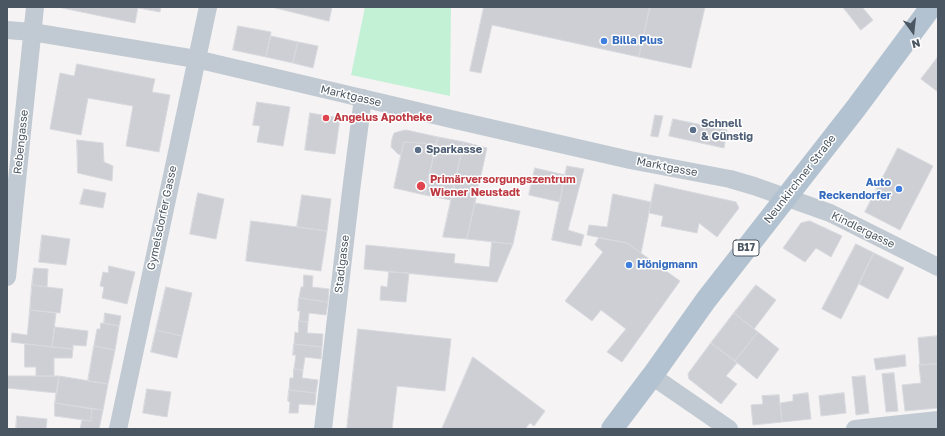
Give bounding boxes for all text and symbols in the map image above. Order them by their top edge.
north arrow [893,12,933,52]
place label: Billa Plus [612,34,663,48]
marker: Billa Plus [599,36,609,46]
text: N [911,37,922,51]
street label: Marktgasse [319,83,383,109]
street label: Rebengasse [11,109,31,175]
place label: Angelus Apotheke [334,111,432,125]
marker: Angelus Apotheke [321,113,331,123]
place label: Schnell & Günstig [701,117,753,143]
marker: Schnell & Günstig [688,125,698,135]
street label: Neunkirchner Straße [761,132,839,226]
place label: Sparkasse [426,143,482,157]
marker: Sparkasse [413,145,423,155]
street label: Marktgasse [635,155,699,179]
street label: Gymelsdorfer Gasse [144,164,180,272]
place label: Primärversorgungszentrum Wiener Neustadt [430,173,576,199]
place label: Auto Reckendorfer [819,176,891,202]
marker: Primärversorgungszentrum Wiener Neustadt [415,180,427,192]
marker: Auto Reckendorfer [894,184,904,194]
street label: Kindlergasse [829,209,897,251]
street label: Stadlgasse [332,234,352,294]
road number: B17 [733,240,759,256]
place label: Hönigmann [637,258,698,272]
marker: Hönigmann [624,260,634,270]

